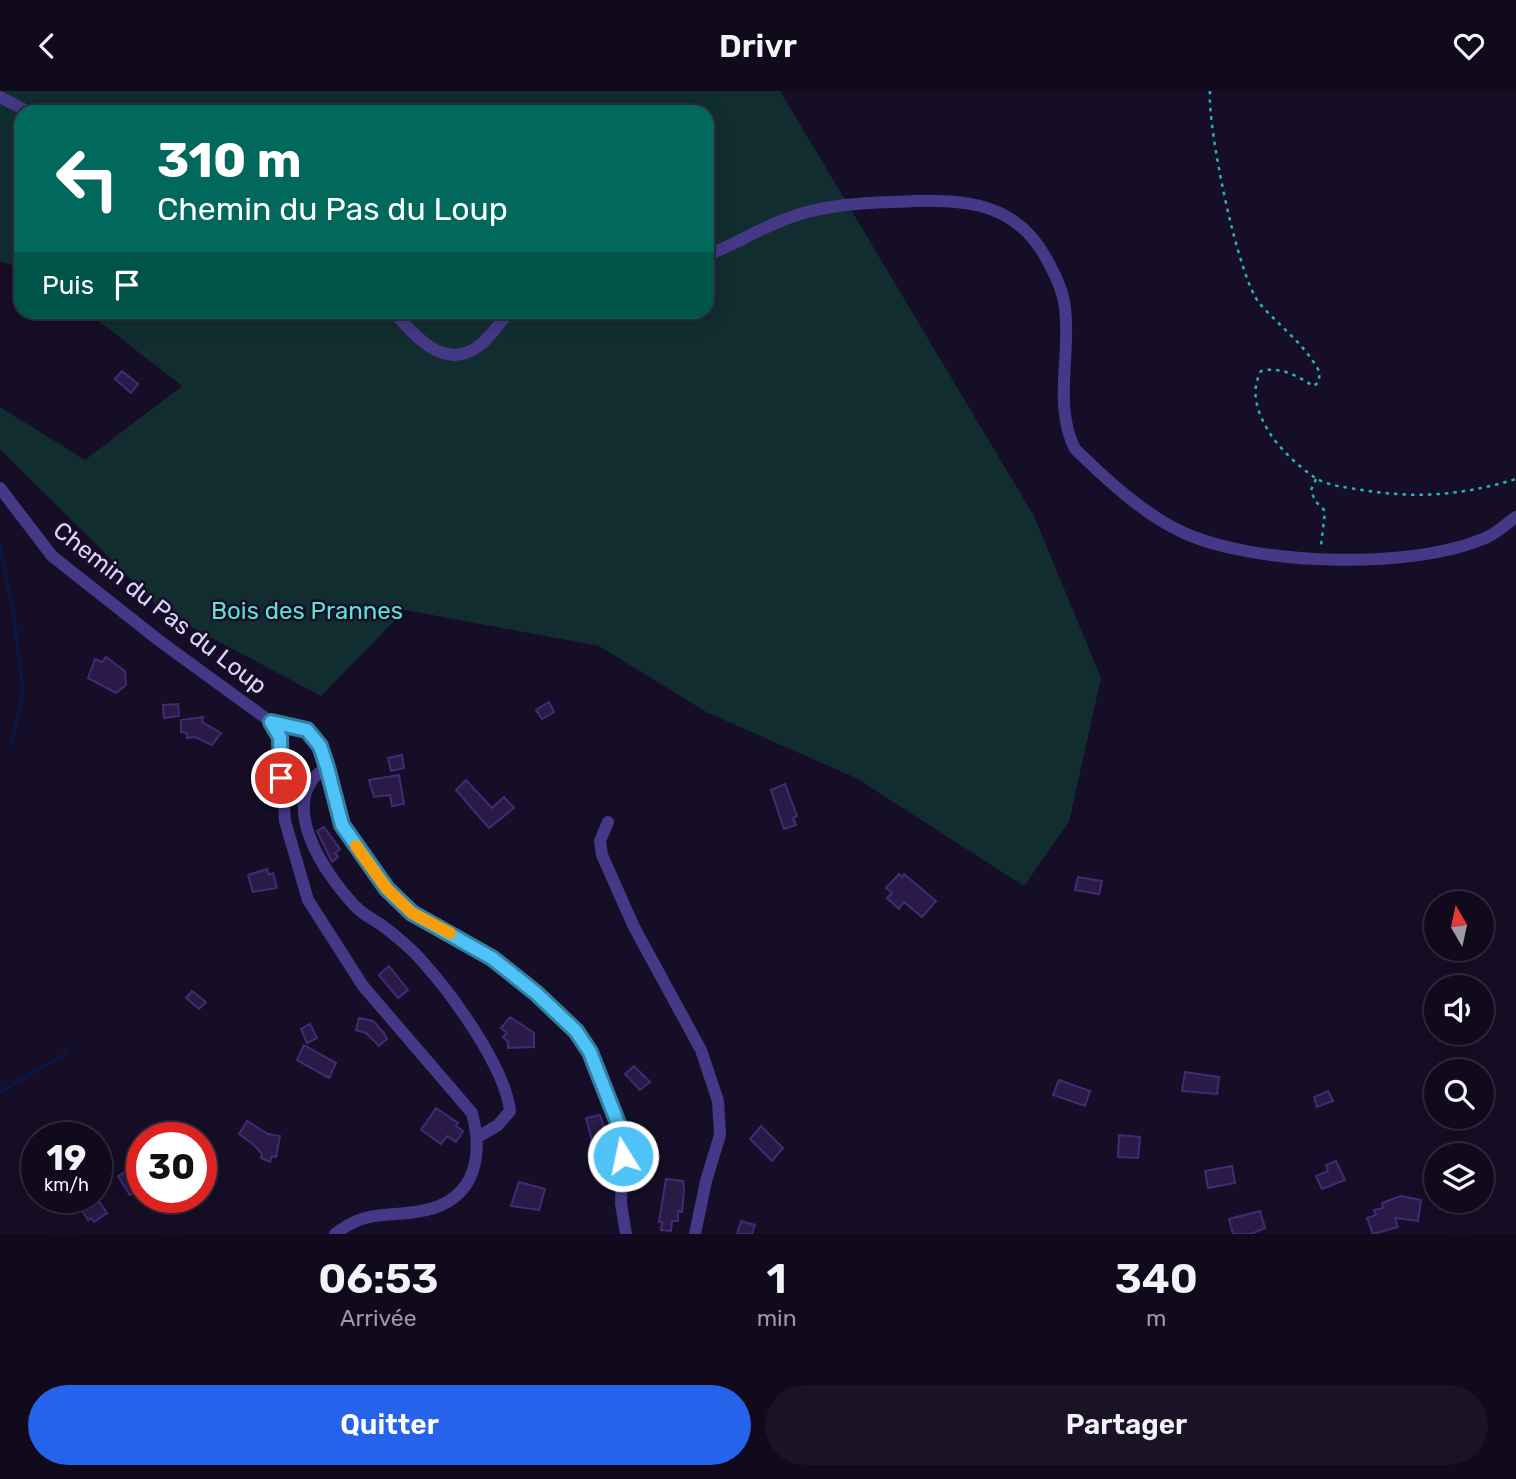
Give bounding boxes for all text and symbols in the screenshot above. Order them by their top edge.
icon: back [28,27,66,65]
text: Drivr [719,27,797,65]
icon: heart [1450,27,1488,65]
text: 310 m [157,131,302,189]
icon: left [42,133,133,224]
text: Chemin du Pas du Loup [157,190,508,228]
icon: arrive [108,266,146,304]
text: Puis [42,270,94,301]
street label: Chemin du Pas du Loup [48,516,272,700]
park label: Bois des Prannes [211,597,403,625]
pin [251,748,311,808]
icon: arrive [262,759,300,797]
north arrow [1424,891,1494,961]
map controls [1424,891,1494,1213]
button: sound [1424,975,1494,1045]
button: search [1424,1059,1494,1129]
position arrow [586,1119,660,1193]
speed limit sign: 30 [126,1122,217,1213]
text: 19 [47,1137,86,1179]
button: layers [1424,1143,1494,1213]
text: km/h [44,1174,89,1196]
text: 06:53 [318,1254,438,1304]
text: 1 [767,1254,787,1304]
text: 340 [1115,1254,1198,1304]
text: Arrivée [340,1304,417,1332]
text: min [757,1304,797,1332]
text: m [1146,1304,1167,1332]
button: Quitter [28,1385,751,1465]
button: Partager [765,1385,1488,1465]

